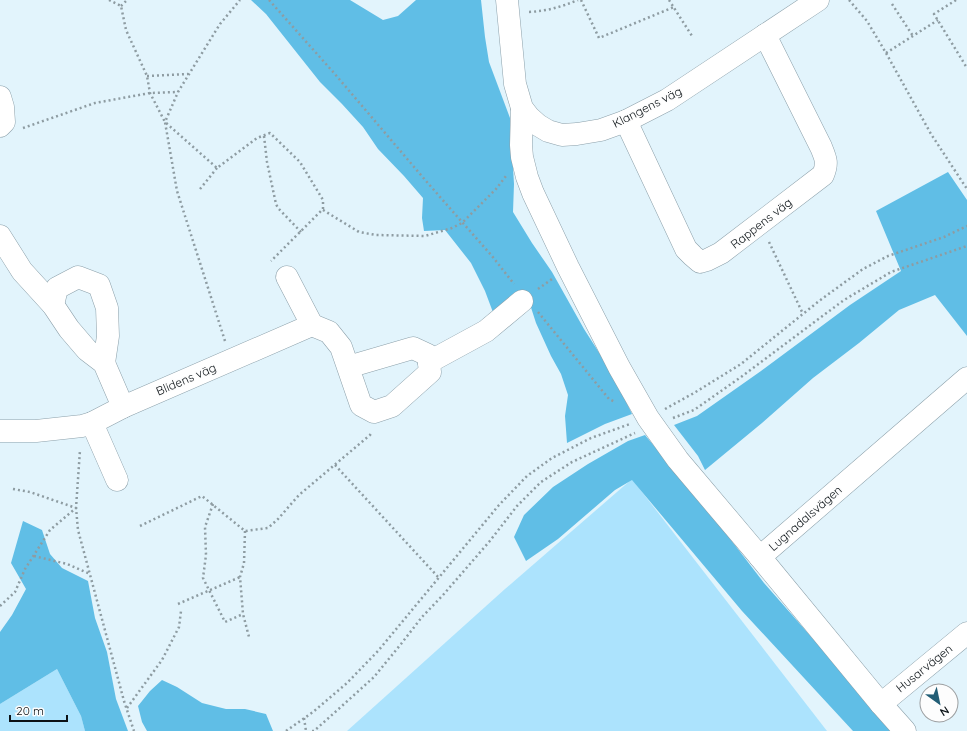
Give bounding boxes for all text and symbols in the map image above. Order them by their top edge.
street label: Klangens väg [610,83,684,131]
street label: Rappens väg [727,194,795,252]
street label: Blidens väg [154,360,218,398]
street label: Lugnadalsvägen [765,482,845,554]
street label: Husarvägen [893,641,955,695]
north arrow [919,683,959,723]
scale bar [10,697,67,723]
text: 20 m [16,703,44,718]
text: N [937,703,952,719]

